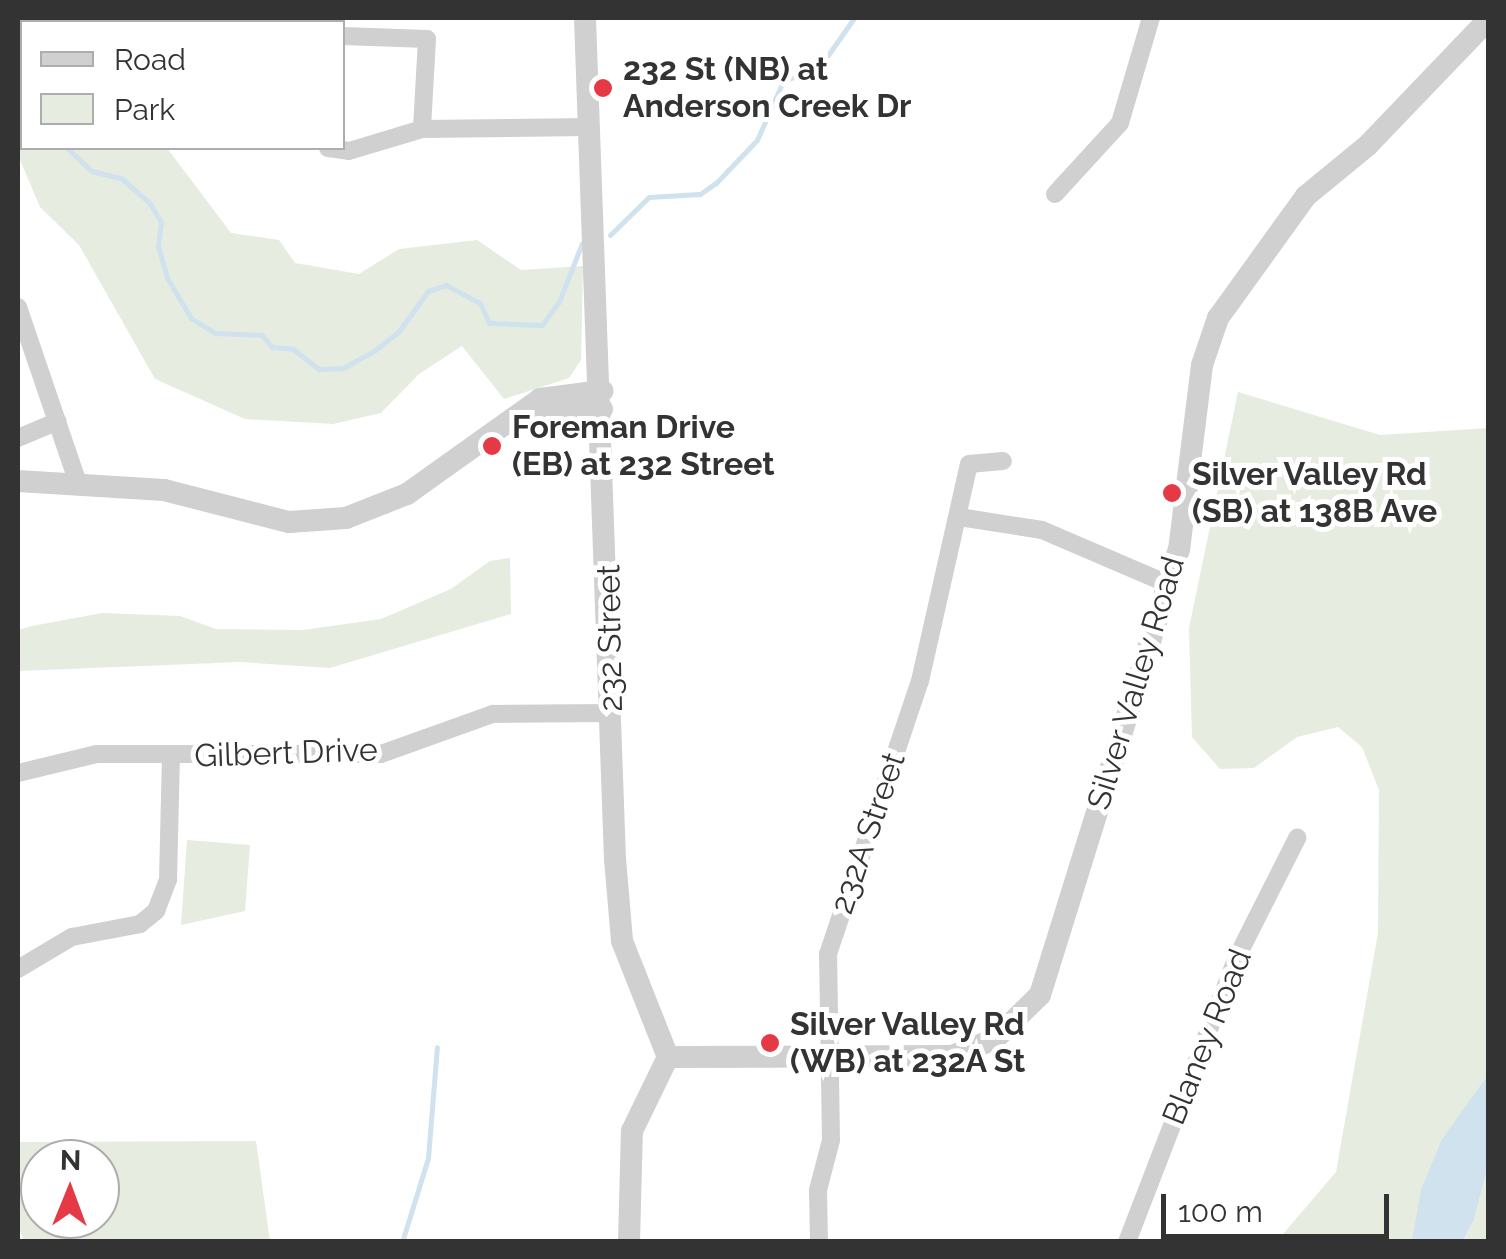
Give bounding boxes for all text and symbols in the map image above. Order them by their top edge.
legend [20,20,345,150]
text: Road [114,42,186,77]
place label: 232 St (NB) at Anderson Creek Dr [623,51,911,126]
marker: 232 St (NB) at Anderson Creek Dr [592,77,614,99]
text: Park [114,92,175,127]
place label: Foreman Drive (EB) at 232 Street [512,409,774,484]
marker: Foreman Drive (EB) at 232 Street [481,435,503,457]
place label: Silver Valley Rd (SB) at 138B Ave [1192,456,1438,531]
marker: Silver Valley Rd (SB) at 138B Ave [1161,482,1183,504]
street label: Silver Valley Road [1079,551,1193,815]
street label: 232 Street [590,564,630,712]
street label: Gilbert Drive [194,731,378,775]
street label: 232A Street [822,747,914,919]
street label: Blaney Road [1154,943,1260,1131]
place label: Silver Valley Rd (WB) at 232A St [790,1006,1027,1081]
marker: Silver Valley Rd (WB) at 232A St [759,1032,781,1054]
north arrow [20,1139,120,1239]
text: N [60,1144,81,1177]
scale bar [1166,1174,1394,1236]
text: 100 m [1178,1194,1263,1229]

